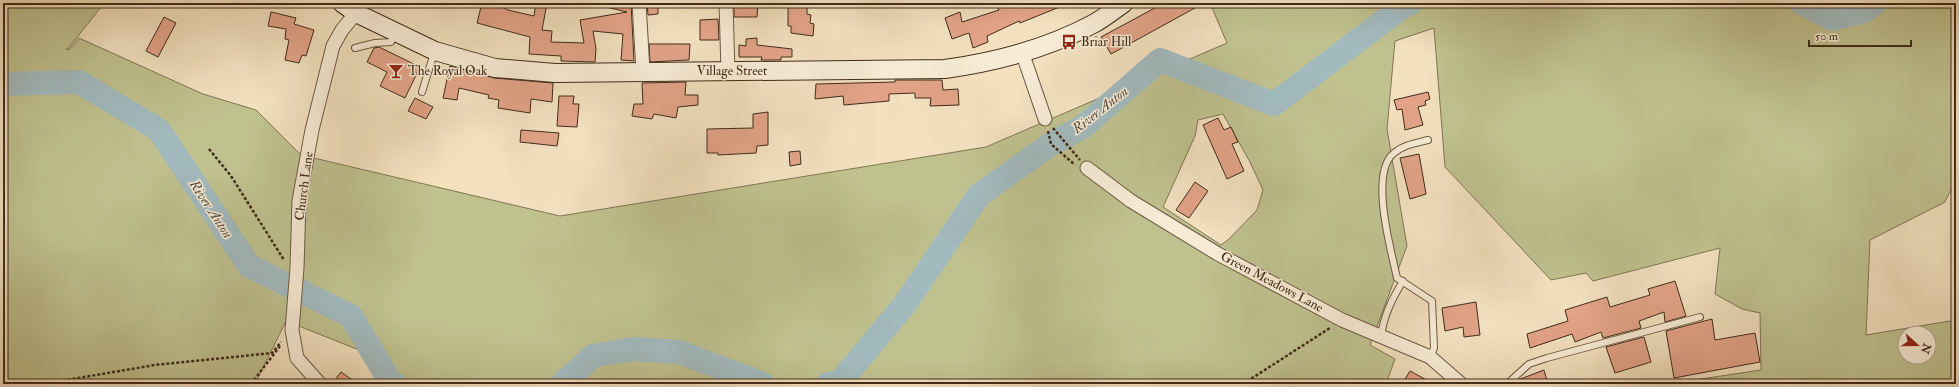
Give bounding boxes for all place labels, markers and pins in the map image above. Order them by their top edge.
bus stop icon: Briar Hill [1060,33,1078,51]
place label: Briar Hill [1081,34,1132,50]
bar icon: The Royal Oak [387,62,405,80]
place label: The Royal Oak [408,63,488,80]

